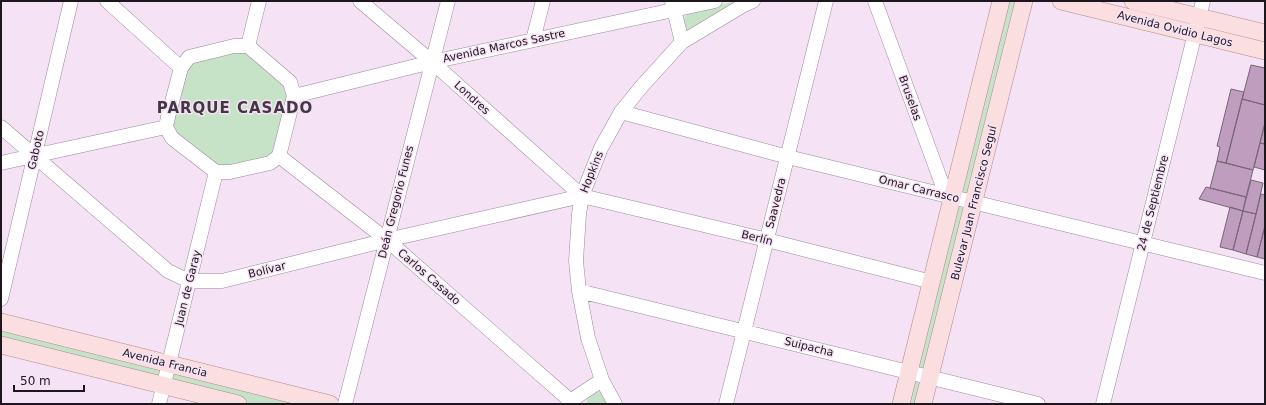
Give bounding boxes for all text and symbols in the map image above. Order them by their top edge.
street label: Avenida Ovidio Lagos [1116,8,1234,50]
street label: Avenida Marcos Sastre [442,27,567,65]
street label: Bruselas [896,74,924,123]
street label: Londres [452,79,493,118]
district label: PARQUE CASADO [157,99,313,117]
street label: Bulevar Juan Francisco Seguí [948,124,1000,282]
street label: Gaboto [25,129,47,171]
street label: Deán Gregorio Funes [376,144,416,260]
street label: Hopkins [578,149,606,195]
street label: 24 de Septiembre [1135,153,1171,252]
street label: Omar Carrasco [877,173,961,205]
street label: Saavedra [763,176,789,230]
street label: Berlín [740,228,774,248]
street label: Carlos Casado [395,246,463,308]
street label: Juan de Garay [172,248,204,328]
street label: Bolívar [247,259,288,281]
street label: Suipacha [783,335,835,359]
street label: Avenida Francia [121,346,209,380]
scale bar [14,367,84,393]
text: 50 m [20,374,51,388]

